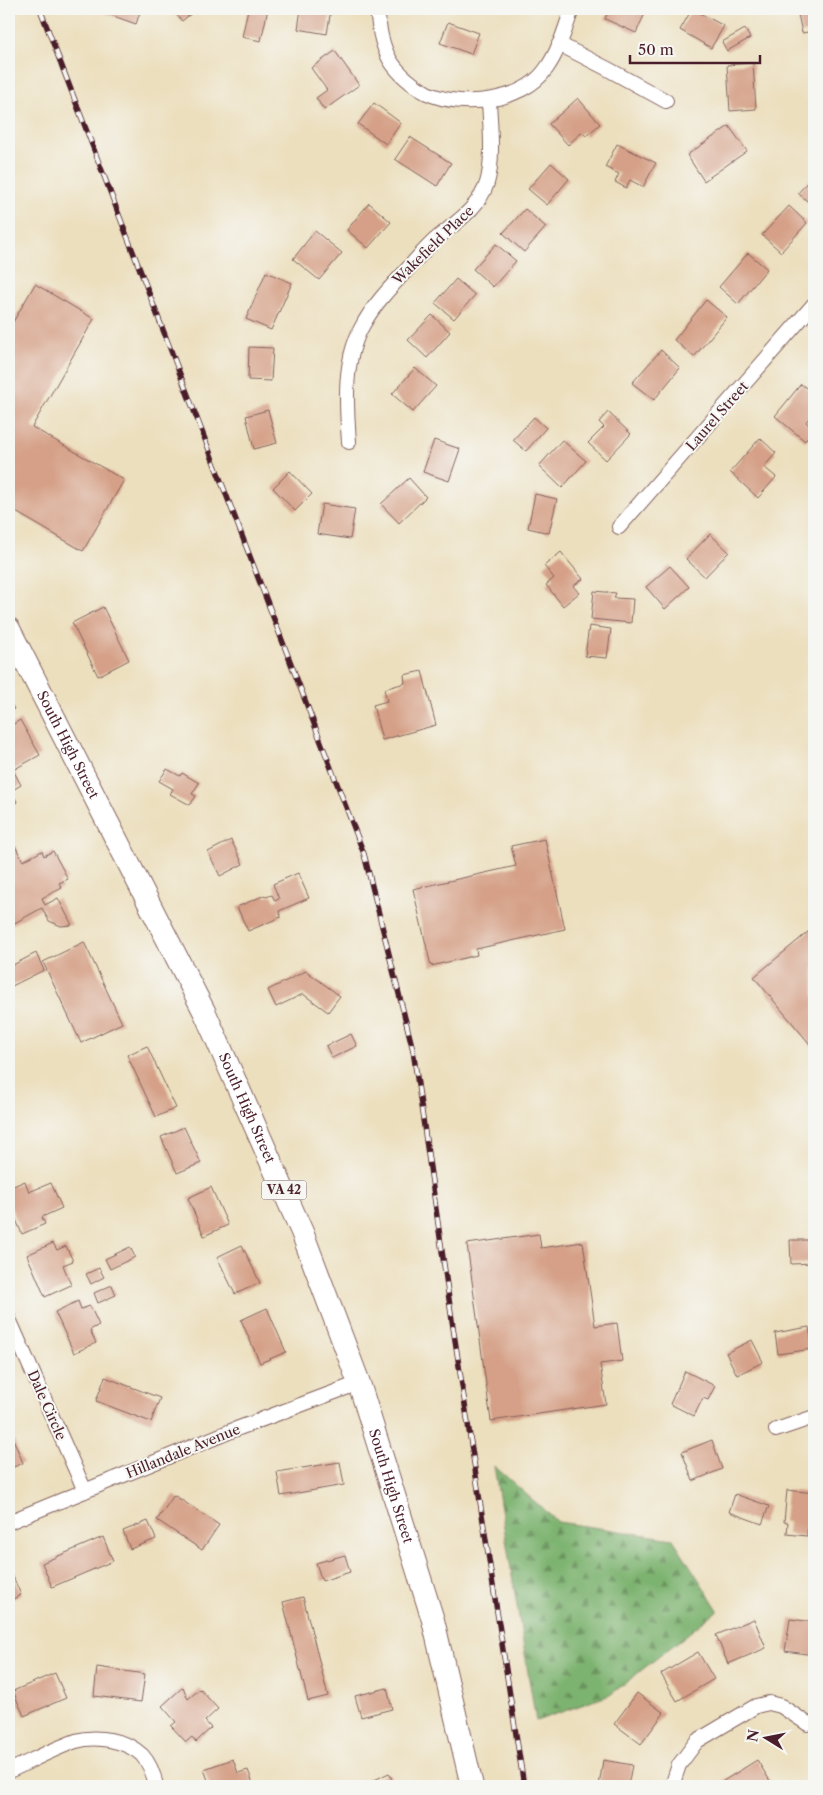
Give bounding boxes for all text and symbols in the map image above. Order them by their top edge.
scale bar [630,32,760,64]
text: 50 m [638,40,674,59]
street label: Wakefield Place [388,202,477,289]
street label: Laurel Street [682,377,752,454]
street label: South High Street [33,688,103,802]
street label: South High Street [215,1050,279,1166]
road number: VA 42 [262,1180,306,1200]
street label: Dale Circle [24,1367,70,1443]
street label: Hillandale Avenue [123,1420,243,1482]
street label: South High Street [365,1427,418,1546]
north arrow [740,1712,790,1762]
text: N [743,1728,763,1743]

